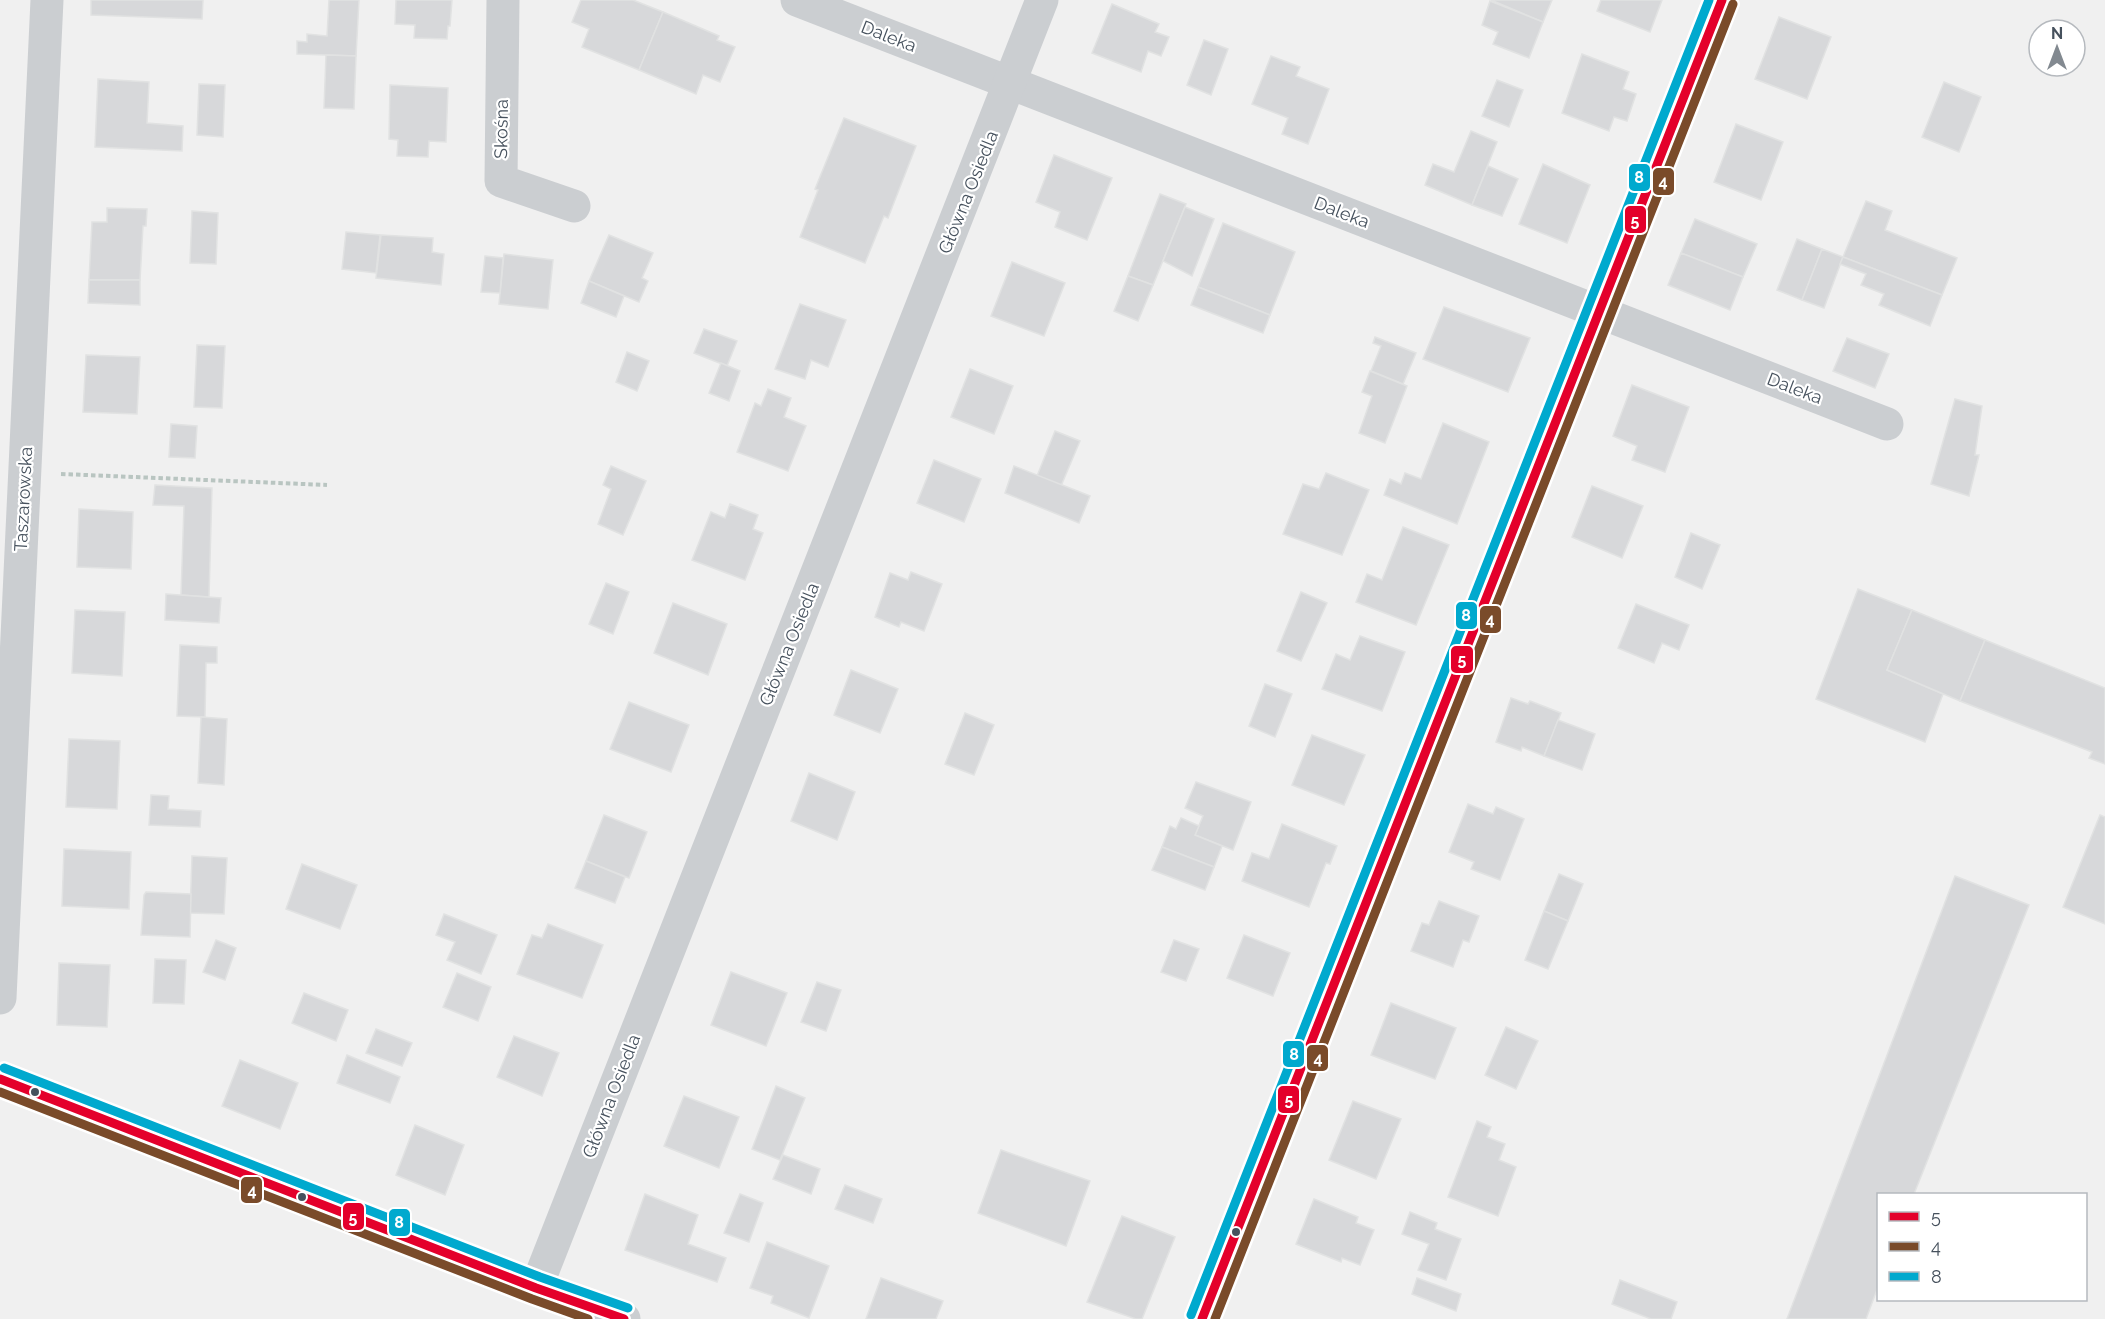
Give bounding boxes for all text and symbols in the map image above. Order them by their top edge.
street label: Daleka [858,16,920,56]
north arrow [2027,18,2087,78]
text: N [2051,24,2063,43]
street label: Skośna [490,99,512,159]
street label: Główna Osiedla [934,127,1002,257]
line badge: 8 [1628,163,1651,192]
line badge: 4 [1652,167,1675,196]
text: 8 [1634,168,1644,187]
text: 4 [1658,172,1668,191]
street label: Daleka [1311,192,1373,232]
line badge: 5 [1624,205,1647,234]
text: 5 [1631,211,1640,230]
street label: Daleka [1764,368,1826,408]
street label: Taszarowska [10,446,36,552]
street label: Główna Osiedla [755,579,823,709]
line badge: 8 [1455,601,1478,630]
line badge: 4 [1479,605,1502,634]
text: 8 [1461,606,1471,625]
text: 4 [1485,610,1495,629]
line badge: 5 [1450,645,1474,674]
text: 5 [1458,650,1467,669]
street label: Główna Osiedla [578,1031,644,1161]
line badge: 8 [1282,1040,1305,1068]
line badge: 4 [1306,1044,1329,1072]
text: 8 [1289,1045,1299,1064]
text: 4 [1313,1049,1323,1068]
line badge: 5 [1277,1085,1300,1114]
unlabelled marker [29,1086,41,1098]
text: 5 [1285,1090,1294,1109]
line badge: 4 [240,1176,263,1204]
text: 4 [247,1181,257,1200]
unlabelled marker [296,1191,308,1203]
legend [1877,1193,2087,1301]
line badge: 5 [342,1202,365,1231]
text: 5 [1931,1206,1941,1227]
text: 5 [349,1208,358,1227]
line badge: 8 [388,1208,411,1237]
text: 8 [394,1213,404,1232]
unlabelled marker [1230,1226,1242,1238]
text: 4 [1931,1236,1941,1257]
text: 8 [1931,1266,1942,1287]

